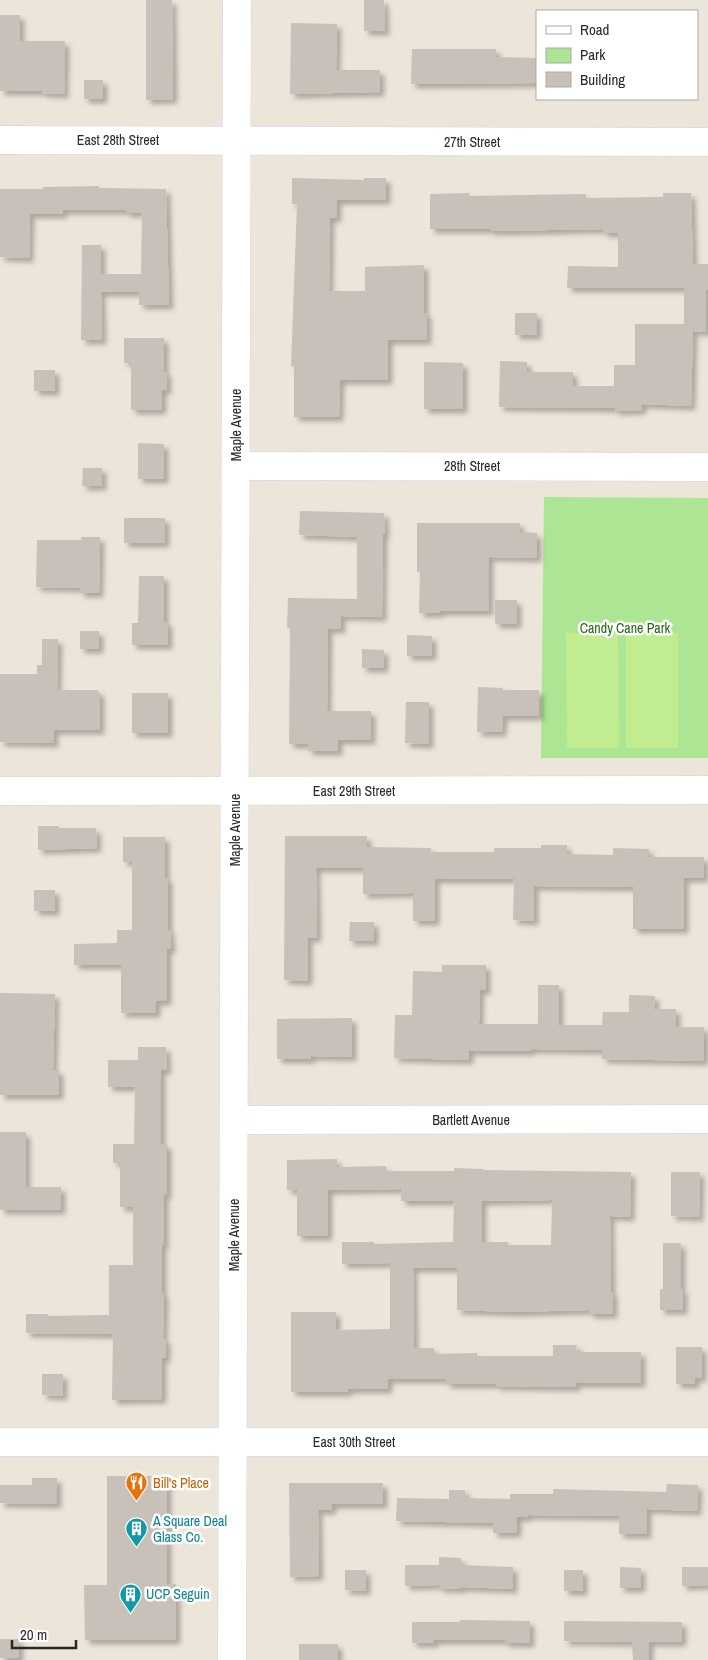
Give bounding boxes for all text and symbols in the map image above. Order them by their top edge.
legend [536,10,698,100]
text: Road [580,19,609,40]
text: Park [580,44,606,65]
text: Building [580,69,625,90]
street label: East 28th Street [77,131,159,149]
street label: 27th Street [444,133,500,151]
street label: Maple Avenue [227,389,245,461]
street label: 28th Street [444,457,500,475]
park label: Candy Cane Park [580,619,671,637]
street label: East 29th Street [313,782,395,800]
street label: Maple Avenue [226,794,244,866]
street label: Bartlett Avenue [432,1111,510,1129]
street label: Maple Avenue [225,1199,243,1271]
street label: East 30th Street [313,1433,395,1451]
restaurant icon: Bill's Place [125,1471,149,1502]
place label: Bill's Place [153,1474,209,1492]
place label: A Square Deal Glass Co. [152,1512,227,1546]
building icon: A Square Deal Glass Co. [125,1517,149,1548]
building icon: UCP Seguin [118,1582,142,1613]
place label: UCP Seguin [146,1585,210,1603]
scale bar [12,1618,76,1650]
text: 20 m [20,1624,47,1645]

